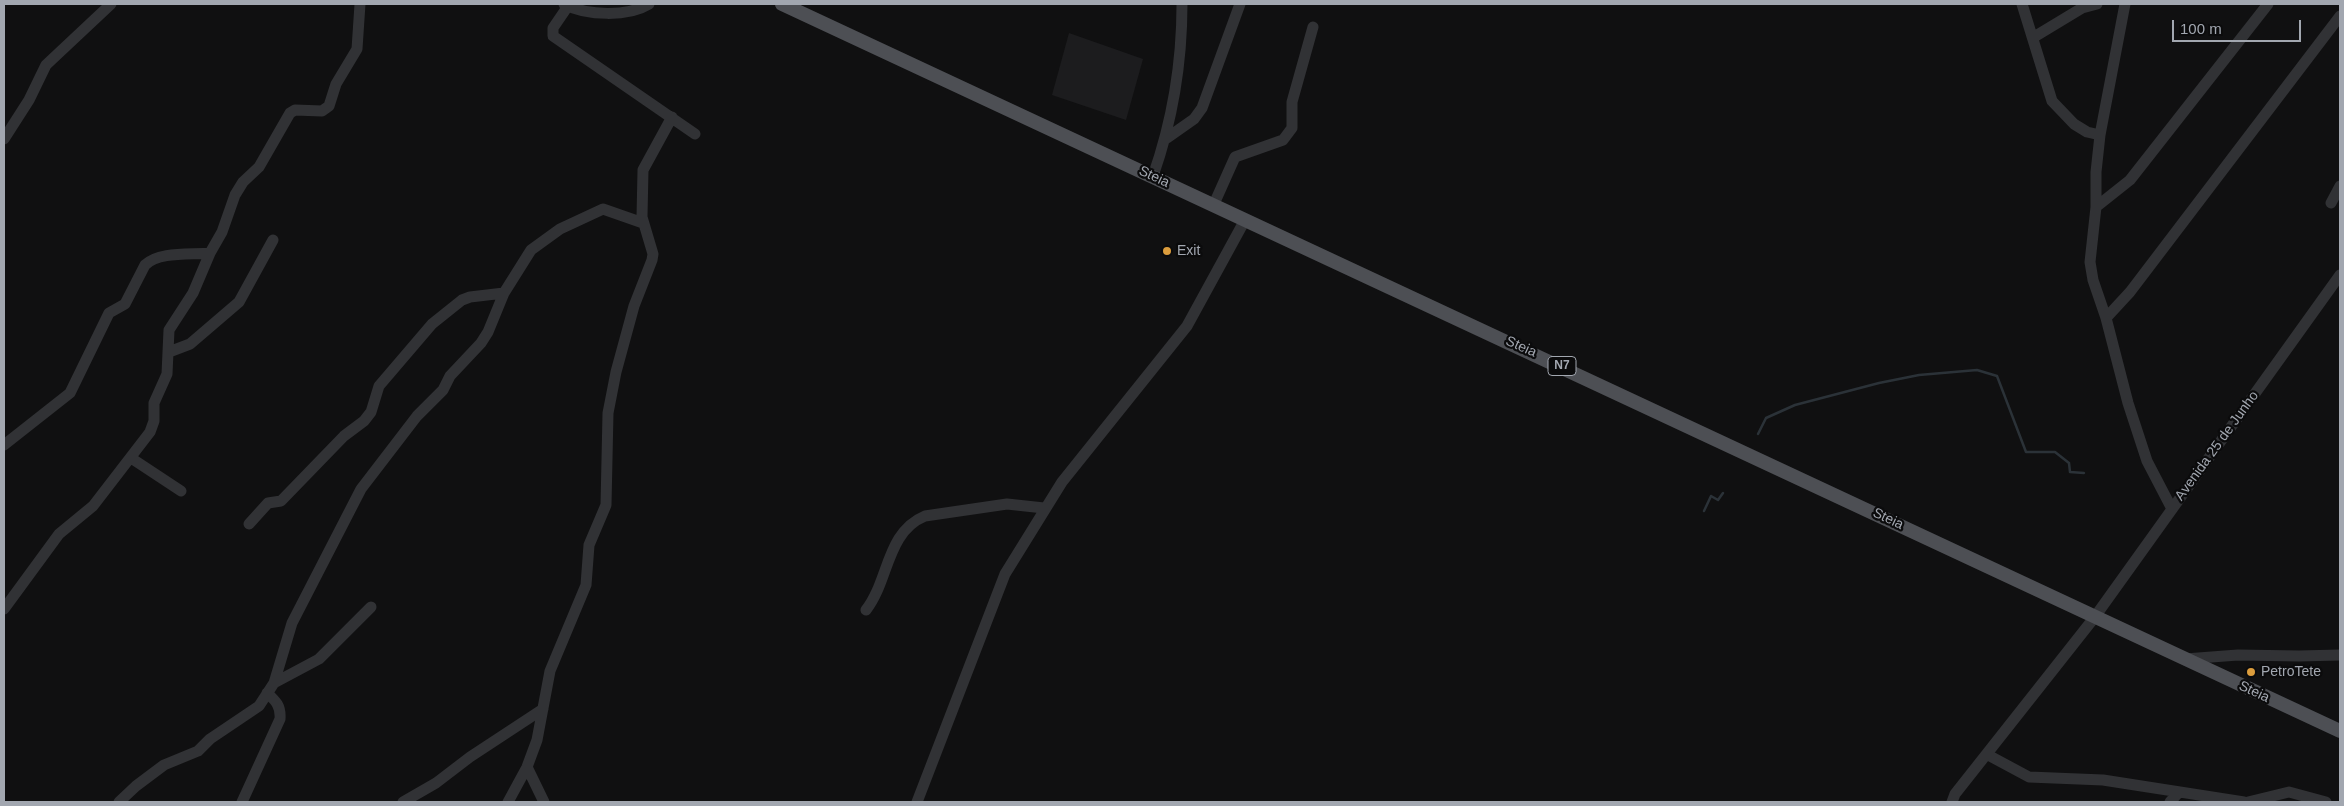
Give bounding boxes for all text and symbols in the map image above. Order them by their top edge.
scale bar [2174,10,2303,42]
text: 100 m [2180,20,2222,37]
street label: Steia [1136,163,1172,191]
place label: Exit [1177,243,1200,259]
marker: Exit [1161,245,1173,257]
street label: Steia [1503,333,1539,361]
road number: N7 [1548,356,1576,376]
street label: Avenida 25 de Junho [2172,388,2262,504]
street label: Steia [1870,505,1906,533]
place label: PetroTete [2261,664,2321,680]
marker: PetroTete [2245,666,2257,678]
street label: Steia [2236,678,2272,706]

